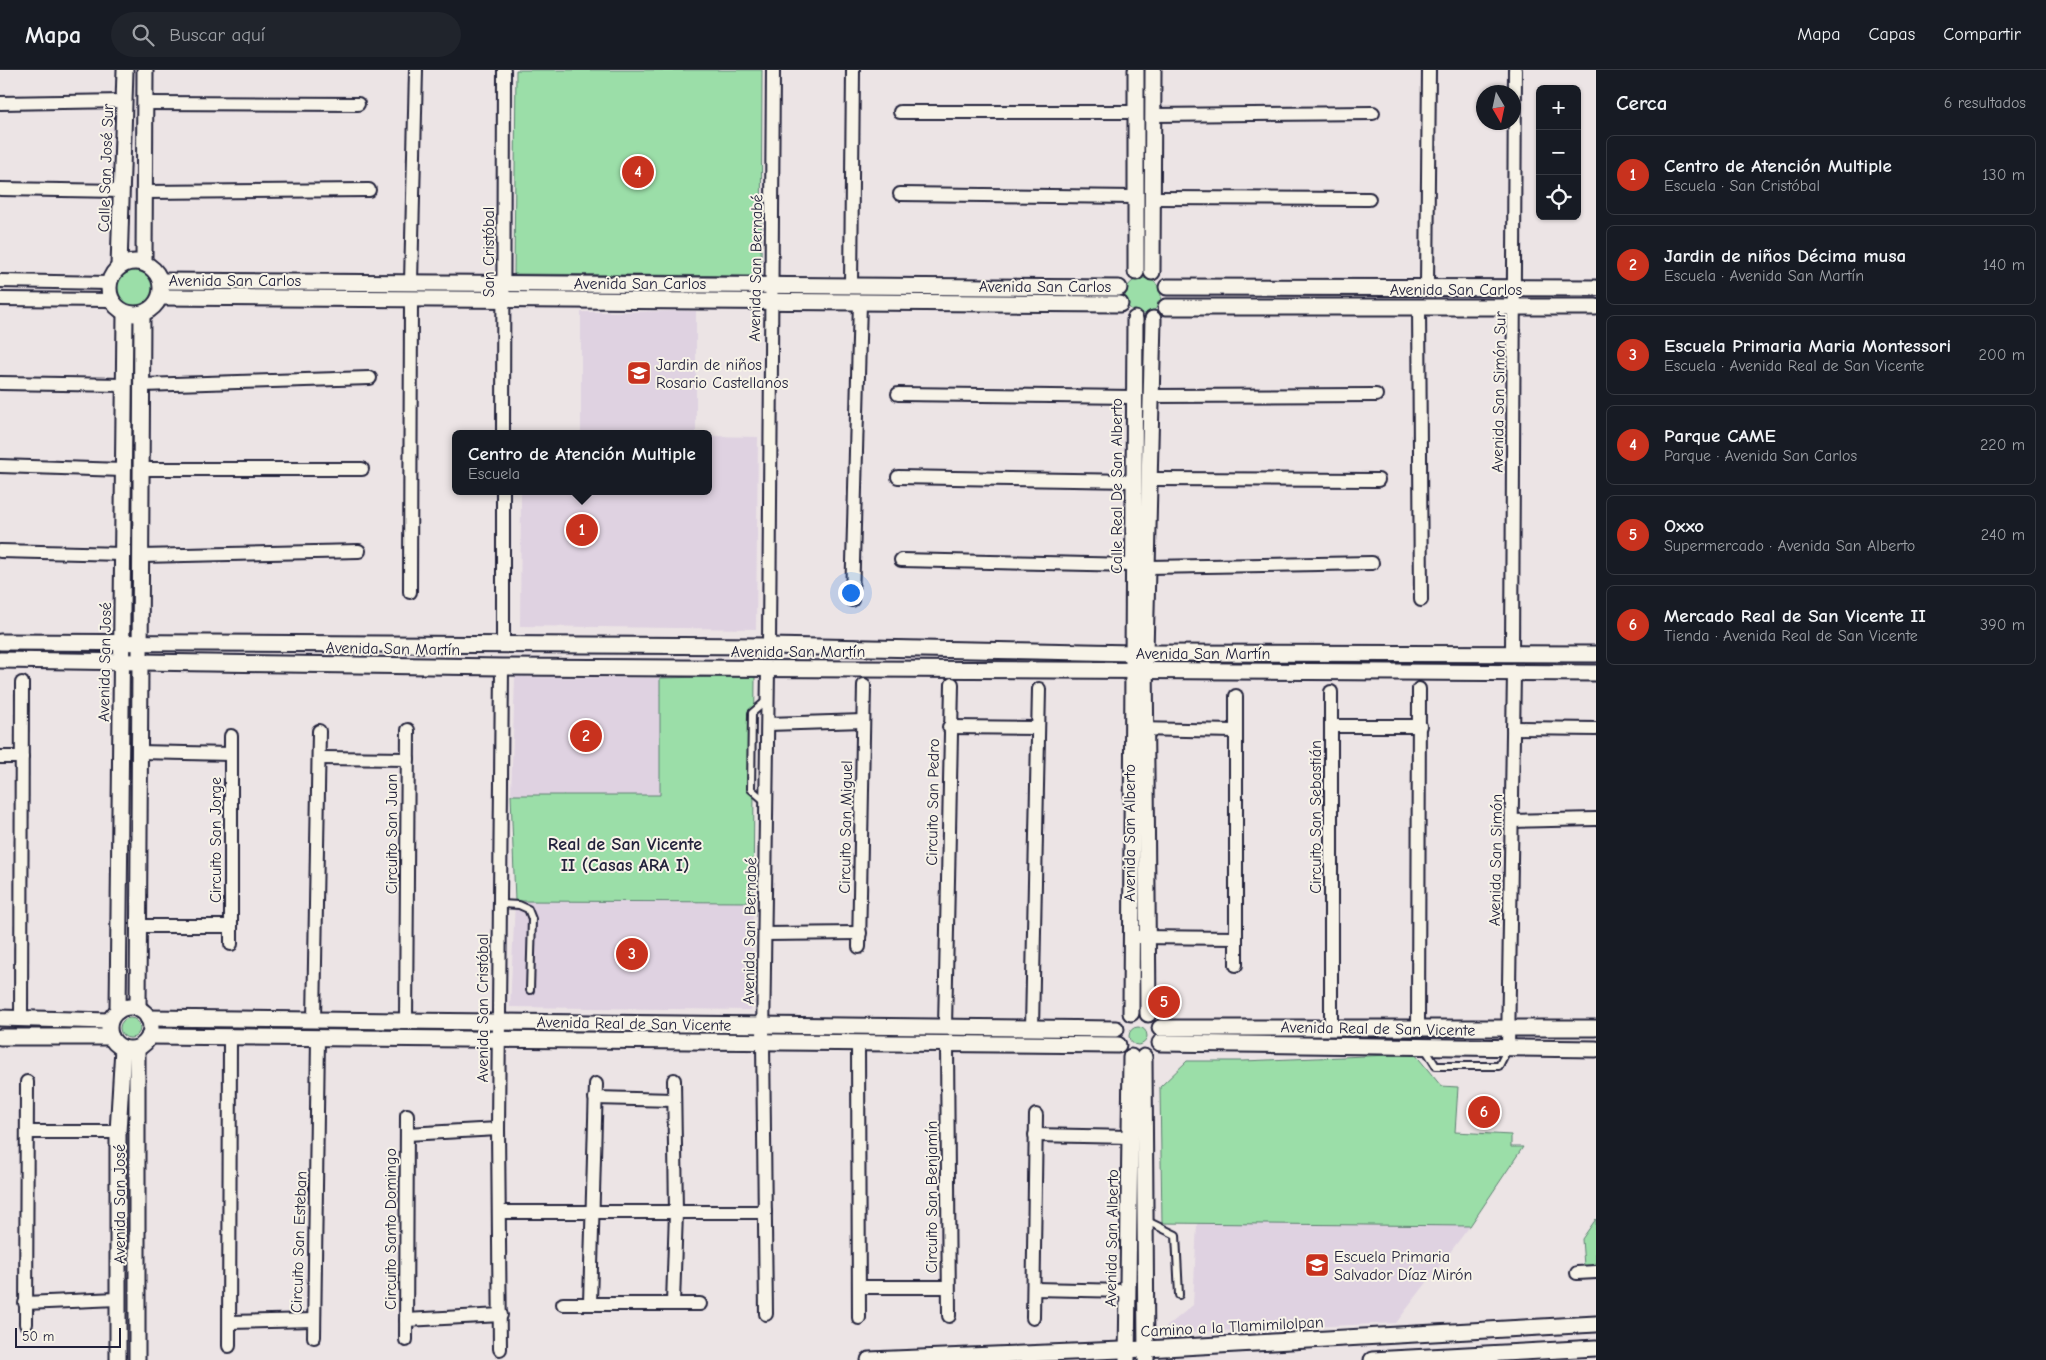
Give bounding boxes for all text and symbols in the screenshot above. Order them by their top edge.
search box [111,12,461,57]
text: Mapa [25,21,81,49]
icon: search [129,21,157,49]
text: Buscar aquí [169,24,265,46]
text: Mapa [1797,24,1840,45]
text: Capas [1868,24,1915,45]
text: Compartir [1943,24,2021,45]
north arrow [1476,85,1521,130]
map controls [1536,85,1581,220]
button: + [1536,85,1581,130]
text: Cerca [1616,91,1667,115]
text: 6 resultados [1944,94,2026,112]
street label: Calle San José Sur [95,103,117,233]
button: − [1536,130,1581,175]
pin: 4 [622,153,654,191]
text: Centro de Atención Multiple [1664,155,1892,177]
text: 1 [1630,166,1636,184]
text: 130 m [1982,166,2025,184]
button: locate [1536,175,1581,220]
text: Escuela · San Cristóbal [1664,177,1820,195]
street label: Avenida San Bernabé [746,194,766,342]
street label: San Cristóbal [480,207,498,297]
text: Jardin de niños Décima musa [1664,245,1906,267]
text: 2 [1629,256,1637,274]
text: 140 m [1983,256,2025,274]
text: Escuela · Avenida San Martín [1664,267,1864,285]
street label: Avenida San Carlos [169,272,302,290]
street label: Avenida San Carlos [574,275,707,293]
street label: Avenida San Carlos [979,278,1112,296]
street label: Avenida San Carlos [1390,281,1523,299]
street label: Avenida San Simón Sur [1489,311,1509,473]
text: Escuela Primaria Maria Montessori [1664,335,1951,357]
text: 3 [1629,346,1637,364]
text: 200 m [1979,346,2025,364]
place label: Jardin de niños Rosario Castellanos [656,356,789,392]
text: Escuela · Avenida Real de San Vicente [1664,357,1924,375]
school or university icon: Jardin de niños Rosario Castellanos [626,360,652,386]
street label: Calle Real De San Alberto [1108,398,1126,574]
text: Parque CAME [1664,425,1776,447]
popup [452,430,712,495]
text: 4 [1629,436,1637,454]
text: 220 m [1980,436,2025,454]
text: Centro de Atención Multiple [468,443,696,465]
text: Parque · Avenida San Carlos [1664,447,1857,465]
text: Escuela [468,465,520,483]
pin: 1 [566,511,598,549]
text: Oxxo [1664,515,1704,537]
text: 5 [1629,526,1637,544]
text: 240 m [1981,526,2025,544]
text: Supermercado · Avenida San Alberto [1664,537,1915,555]
your location [838,580,864,606]
street label: Avenida San José [95,602,115,722]
text: Mercado Real de San Vicente II [1664,605,1926,627]
text: 6 [1629,616,1637,634]
text: 390 m [1980,616,2025,634]
text: Tienda · Avenida Real de San Vicente [1664,627,1918,645]
street label: Avenida San Martín [326,639,460,659]
street label: Avenida San Martín [731,643,865,661]
street label: Avenida San Martín [1136,645,1270,663]
pin: 2 [570,717,602,755]
street label: Circuito San Pedro [923,738,943,866]
street label: Circuito San Sebastián [1307,740,1325,894]
street label: Circuito San Miguel [836,760,856,894]
street label: Avenida San Alberto [1121,764,1139,902]
street label: Circuito San Juan [383,774,401,894]
street label: Circuito San Jorge [207,777,225,903]
street label: Avenida San Simón [1486,794,1506,926]
district label: Real de San Vicente II (Casas ARA I) [548,834,702,876]
street label: Avenida San Bernabé [740,857,760,1005]
street label: Avenida San Cristóbal [474,934,492,1082]
pin: 3 [616,935,648,973]
pin: 5 [1148,983,1180,1021]
street label: Avenida Real de San Vicente [536,1013,731,1035]
street label: Avenida Real de San Vicente [1280,1018,1475,1040]
pin: 6 [1468,1093,1500,1131]
street label: Circuito San Benjamín [923,1121,941,1273]
street label: Avenida San José [111,1144,129,1264]
street label: Circuito Santo Domingo [382,1148,400,1310]
street label: Avenida San Alberto [1102,1169,1122,1307]
street label: Circuito San Esteban [288,1171,310,1313]
place label: Escuela Primaria Salvador Díaz Mirón [1334,1248,1472,1284]
school or university icon: Escuela Primaria Salvador Díaz Mirón [1304,1252,1330,1278]
street label: Camino a la Tlamimilolpan [1140,1313,1324,1341]
scale bar [15,1325,121,1348]
text: 50 m [22,1328,54,1345]

